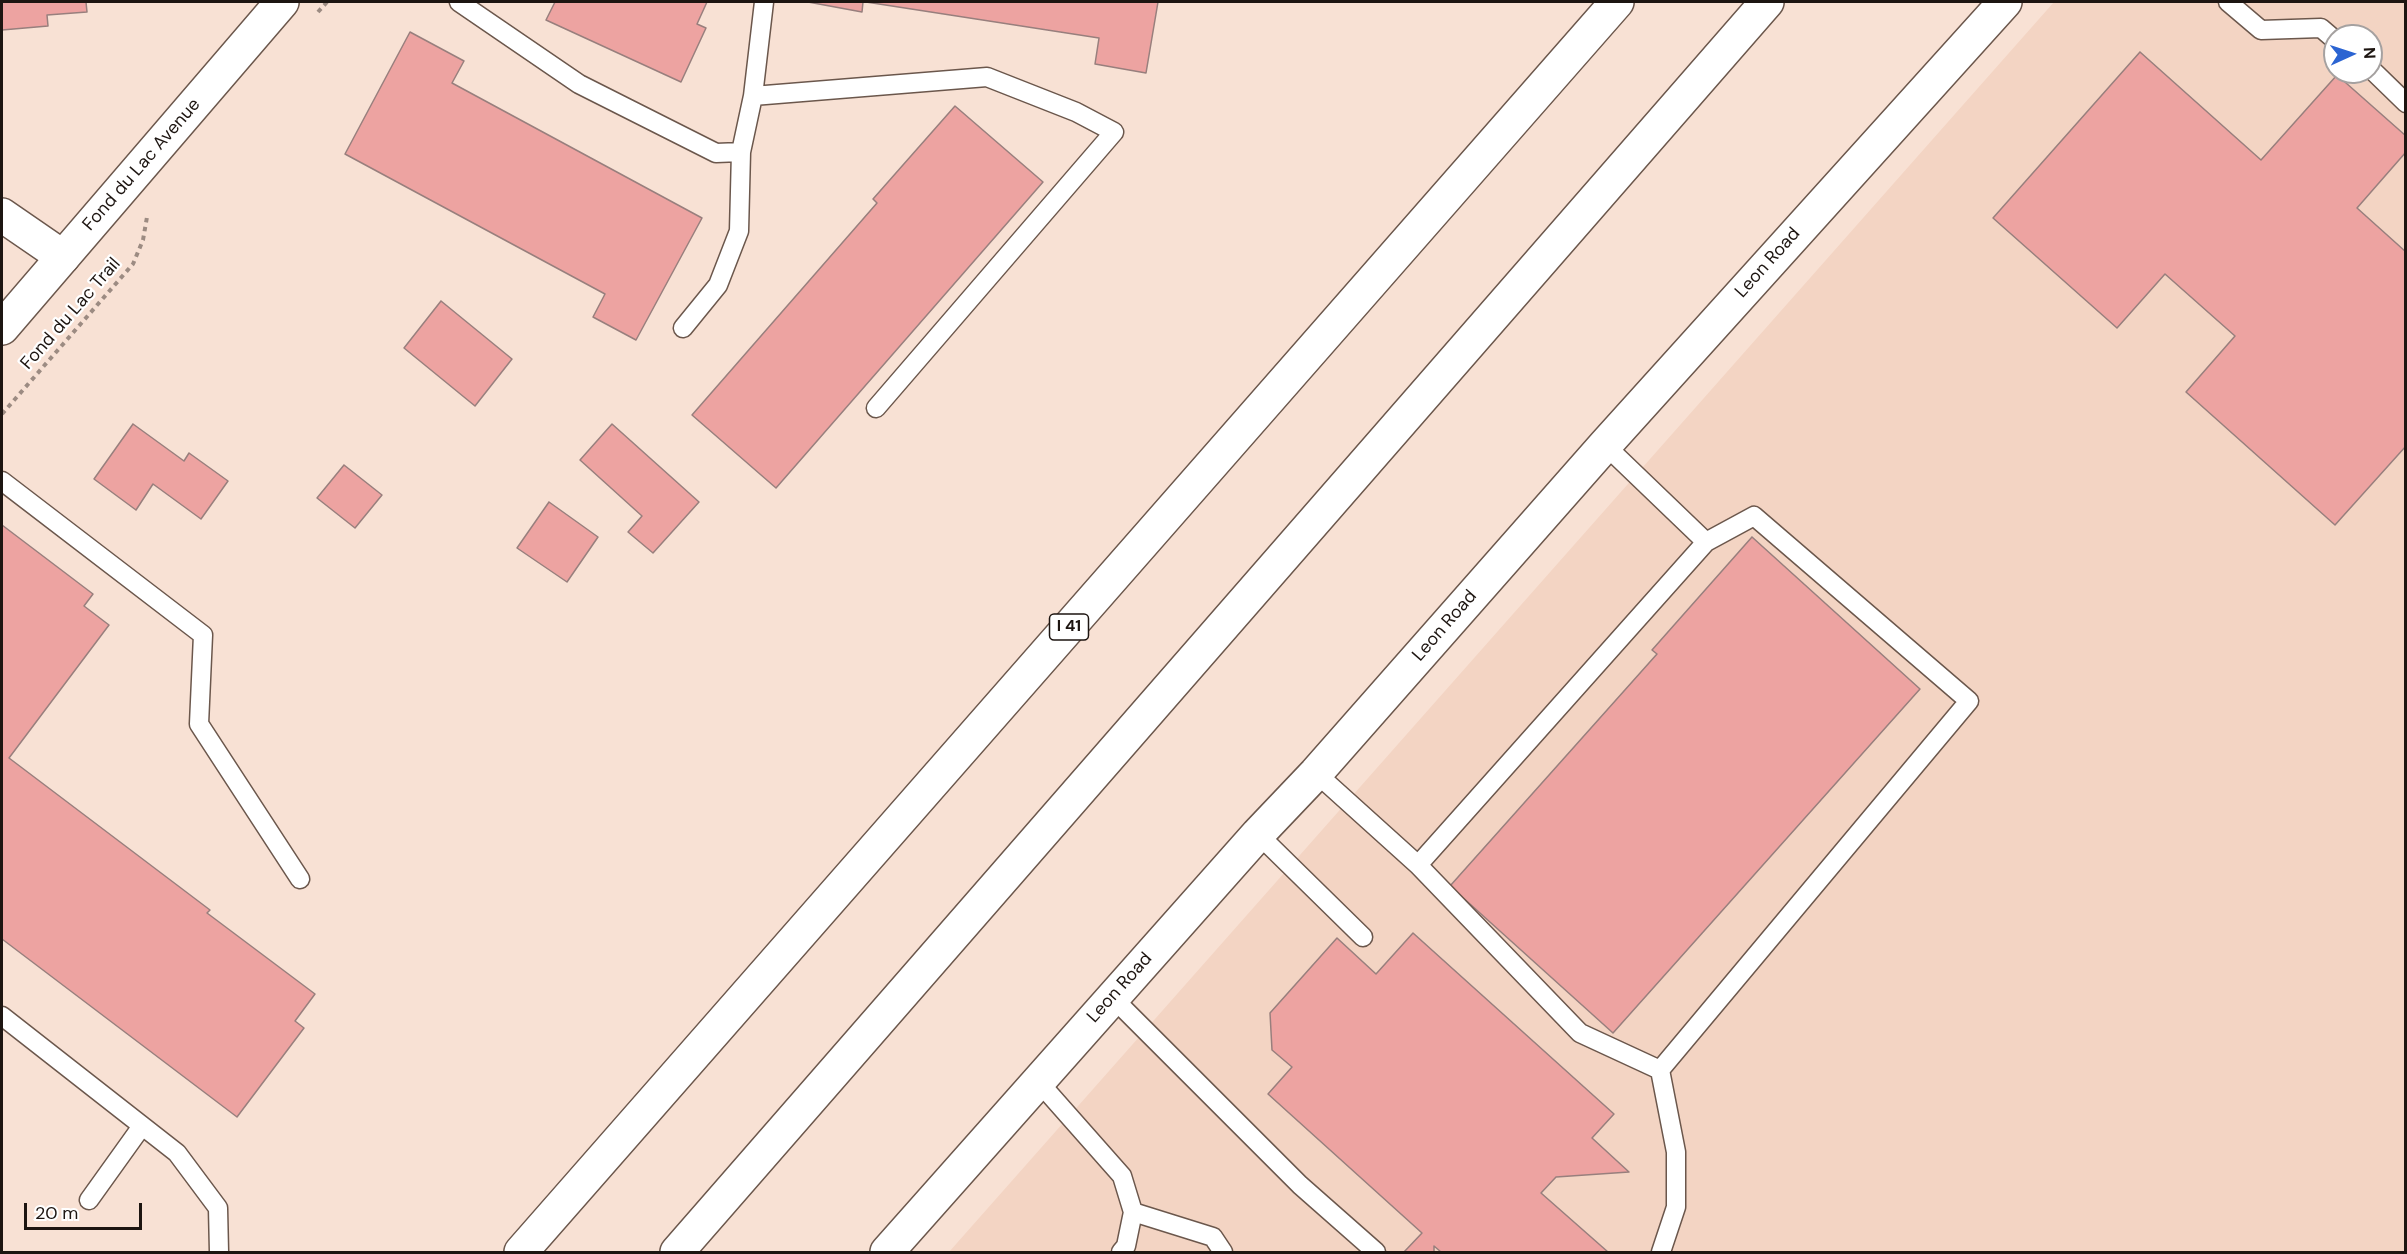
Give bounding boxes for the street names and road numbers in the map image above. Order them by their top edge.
street label: Fond du Lac Avenue [79,94,205,236]
street label: Leon Road [1731,223,1805,303]
street label: Fond du Lac Trail [17,254,125,374]
street label: Leon Road [1408,586,1482,666]
road number: I 41 [1050,614,1088,640]
street label: Leon Road [1083,948,1157,1028]

